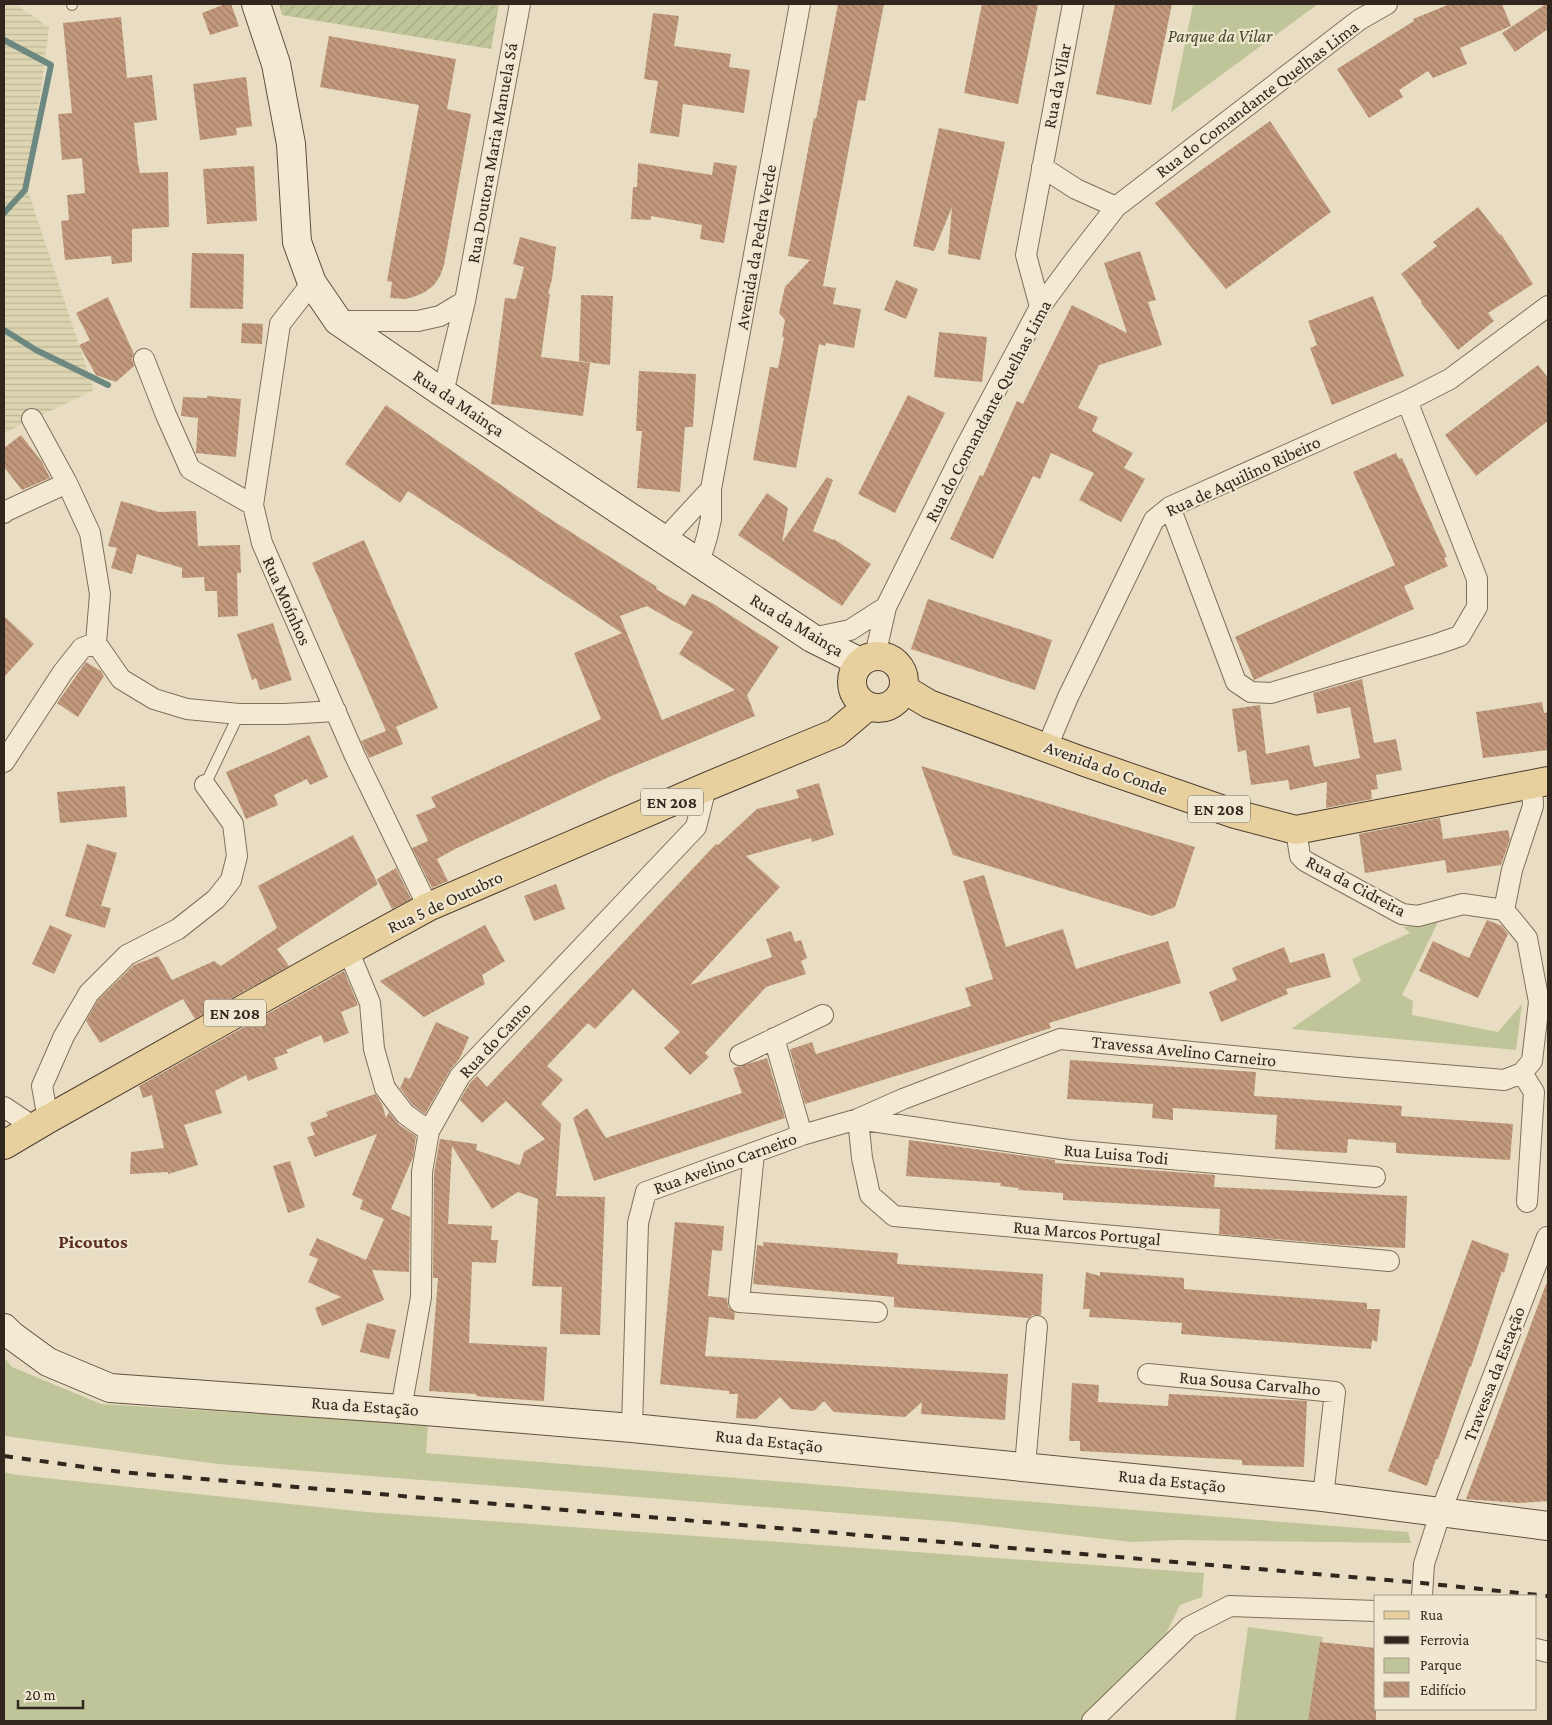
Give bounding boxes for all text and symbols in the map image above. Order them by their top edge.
street label: Rua do Comandante Quelhas Lima [1152,16,1362,182]
park label: Parque da Vilar [1168,26,1273,46]
street label: Rua Doutora Maria Manuela Sá [463,41,521,265]
street label: Rua da Vilar [1039,41,1075,130]
street label: Avenida da Pedra Verde [732,163,780,331]
street label: Rua do Comandante Quelhas Lima [921,297,1055,525]
street label: Rua da Mainça [410,365,508,441]
street label: Rua de Aquilino Ribeiro [1162,431,1324,521]
street label: Rua Moínhos [259,554,315,648]
street label: Rua da Mainça [747,589,847,661]
street label: Avenida do Conde [1042,736,1170,800]
road number: EN 208 [641,789,703,816]
road number: EN 208 [1188,796,1250,822]
street label: Rua da Cidreira [1303,851,1409,921]
street label: Rua 5 de Outubro [384,867,506,937]
street label: Rua do Canto [455,998,535,1082]
road number: EN 208 [204,1000,266,1026]
street label: Travessa Avelino Carneiro [1091,1031,1277,1071]
street label: Rua Avelino Carneiro [651,1128,799,1198]
street label: Rua Luisa Todi [1063,1139,1170,1169]
street label: Rua Marcos Portugal [1012,1217,1162,1249]
district label: Picoutos [58,1231,128,1252]
street label: Travessa da Estação [1459,1304,1529,1444]
street label: Rua Sousa Carvalho [1178,1367,1322,1399]
street label: Rua da Estação [310,1392,420,1420]
street label: Rua da Estação [714,1425,824,1457]
street label: Rua da Estação [1117,1465,1227,1497]
legend [1374,1595,1537,1710]
text: Rua [1420,1607,1443,1623]
text: Ferrovia [1420,1632,1469,1648]
text: Parque [1420,1657,1462,1674]
scale bar [18,1678,82,1710]
text: Edifício [1420,1682,1466,1698]
text: 20 m [25,1687,56,1703]

